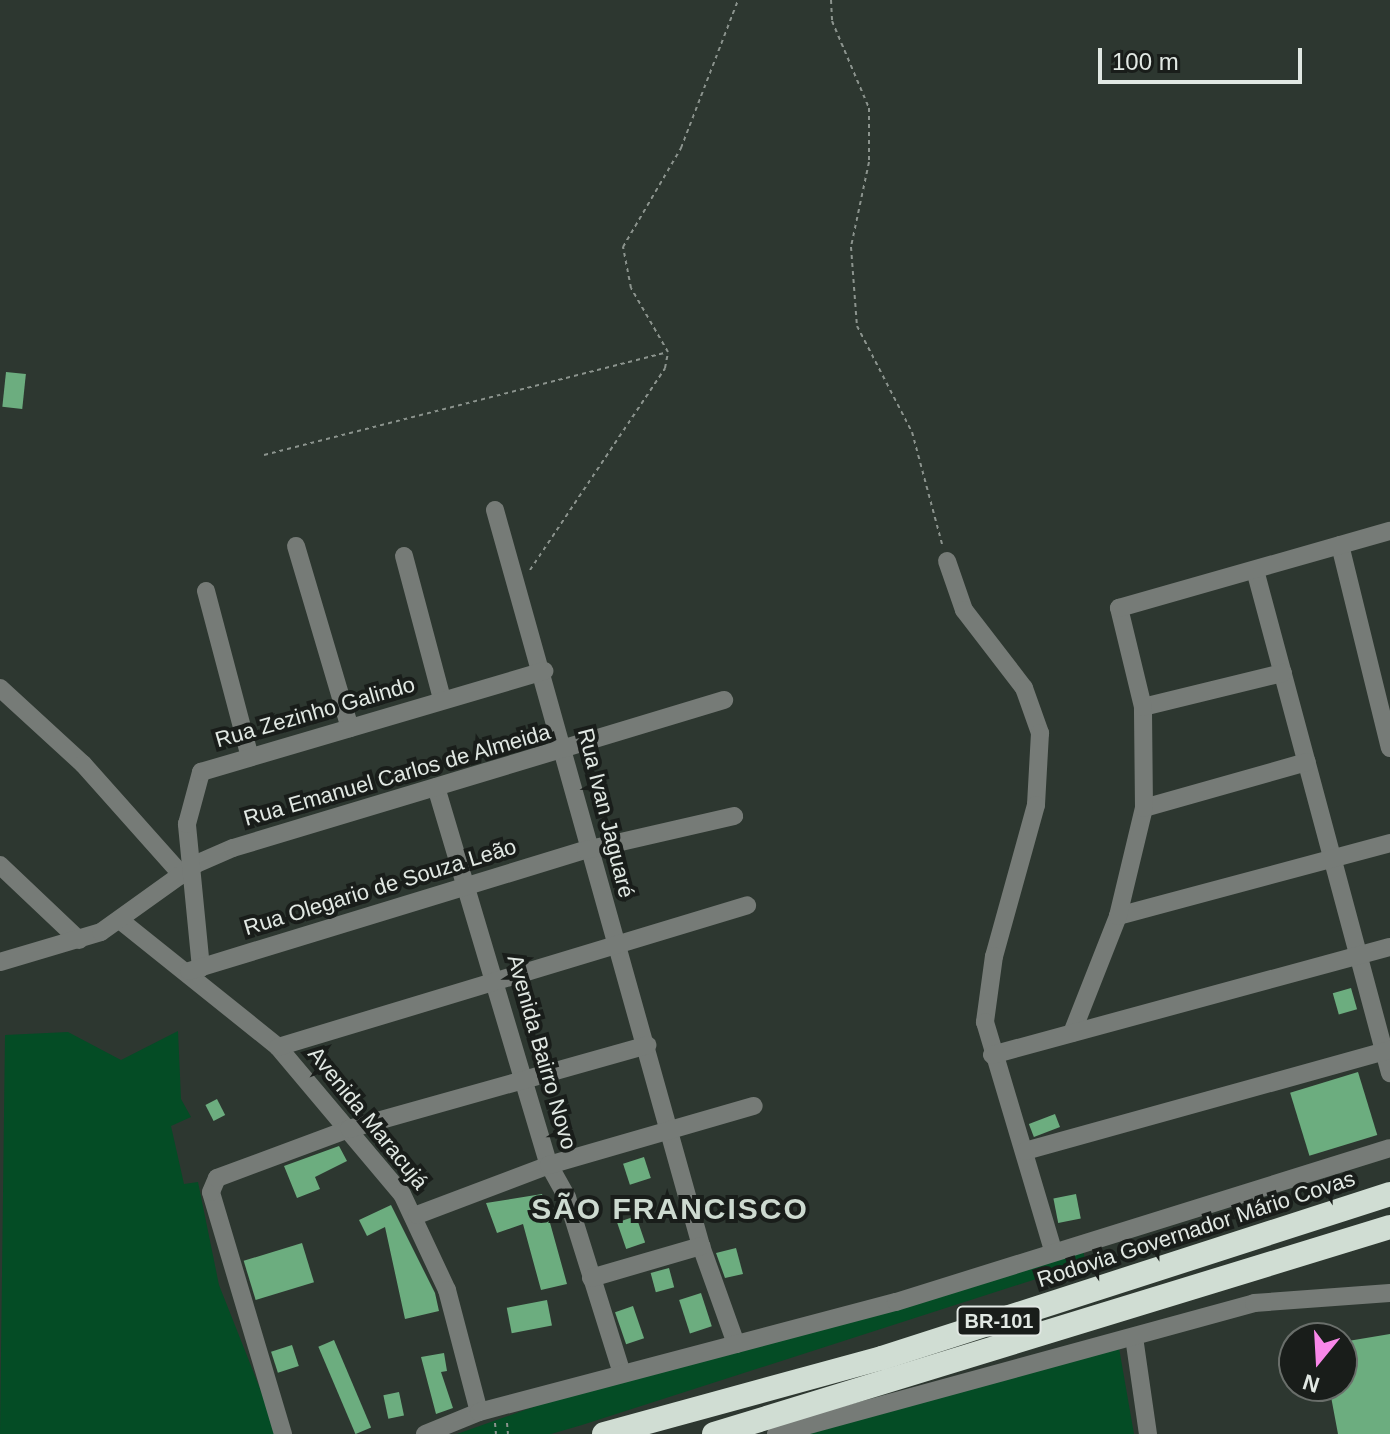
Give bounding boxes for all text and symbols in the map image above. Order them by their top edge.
scale bar [1102,32,1306,82]
text: 100 m [1112,48,1179,75]
street label: Rua Zezinho Galindo [212,671,418,753]
street label: Rua Emanuel Carlos de Almeida [240,718,554,832]
street label: Rua Ivan Jaguaré [572,726,640,900]
street label: Rua Olegario de Souza Leão [240,833,520,941]
street label: Avenida Bairro Novo [502,952,582,1152]
street label: Avenida Maracujá [302,1041,434,1195]
street label: Rodovia Governador Mário Covas [1034,1165,1358,1293]
district label: SÃO FRANCISCO [531,1191,809,1227]
road number: BR-101 [955,1305,1043,1337]
north arrow [1278,1322,1358,1402]
text: N [1300,1369,1322,1398]

